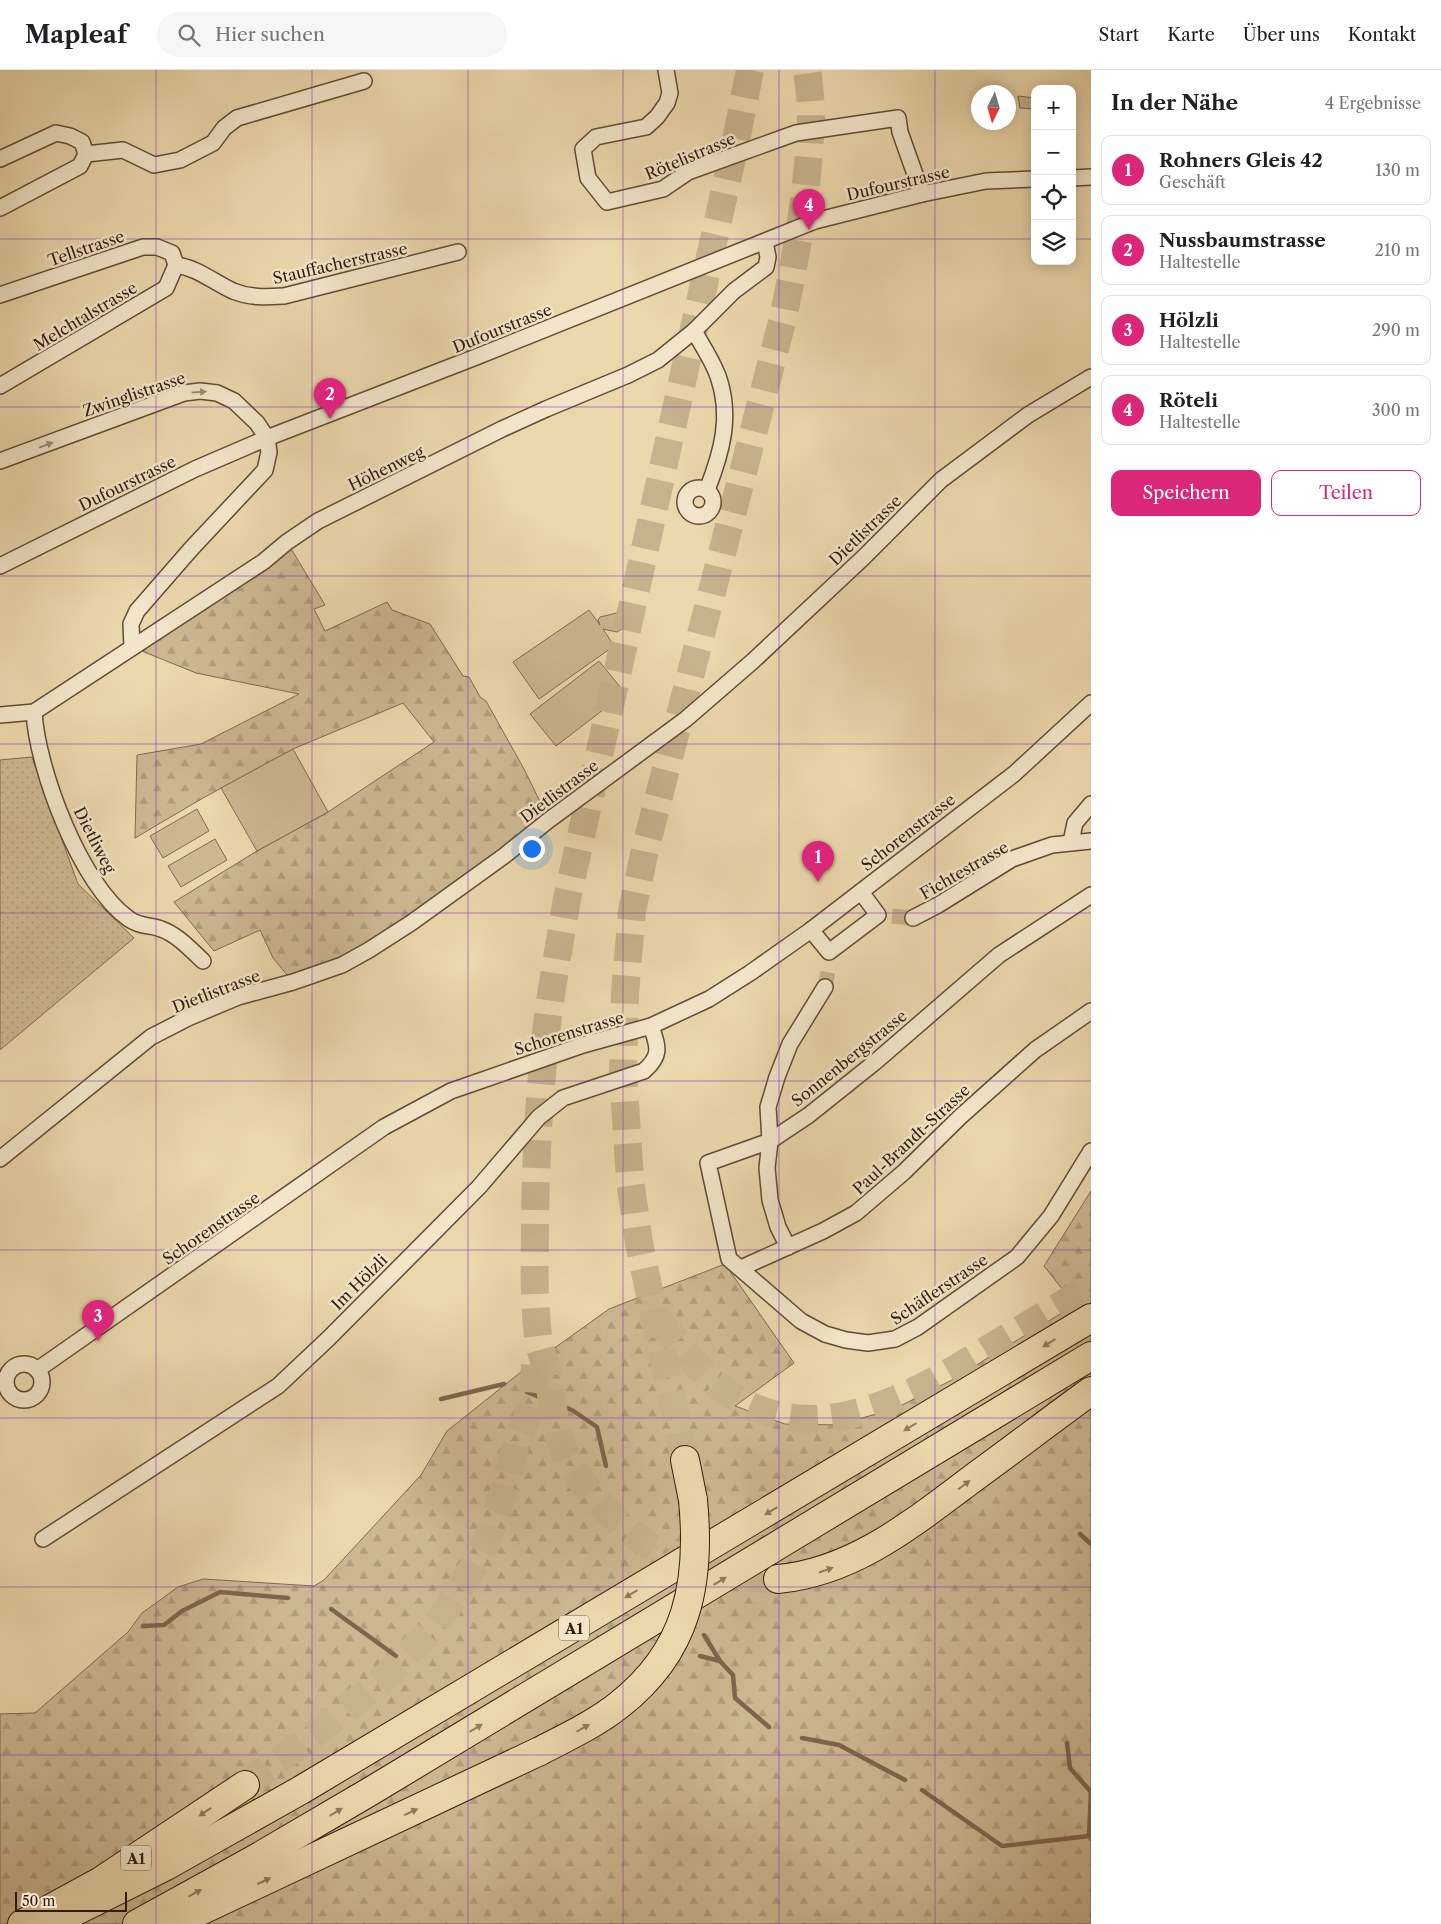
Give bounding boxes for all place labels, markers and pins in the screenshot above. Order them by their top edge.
pin: 4 [793,189,825,230]
pin: 2 [314,378,346,419]
pin: 1 [802,841,834,882]
pin: 3 [82,1300,114,1341]

